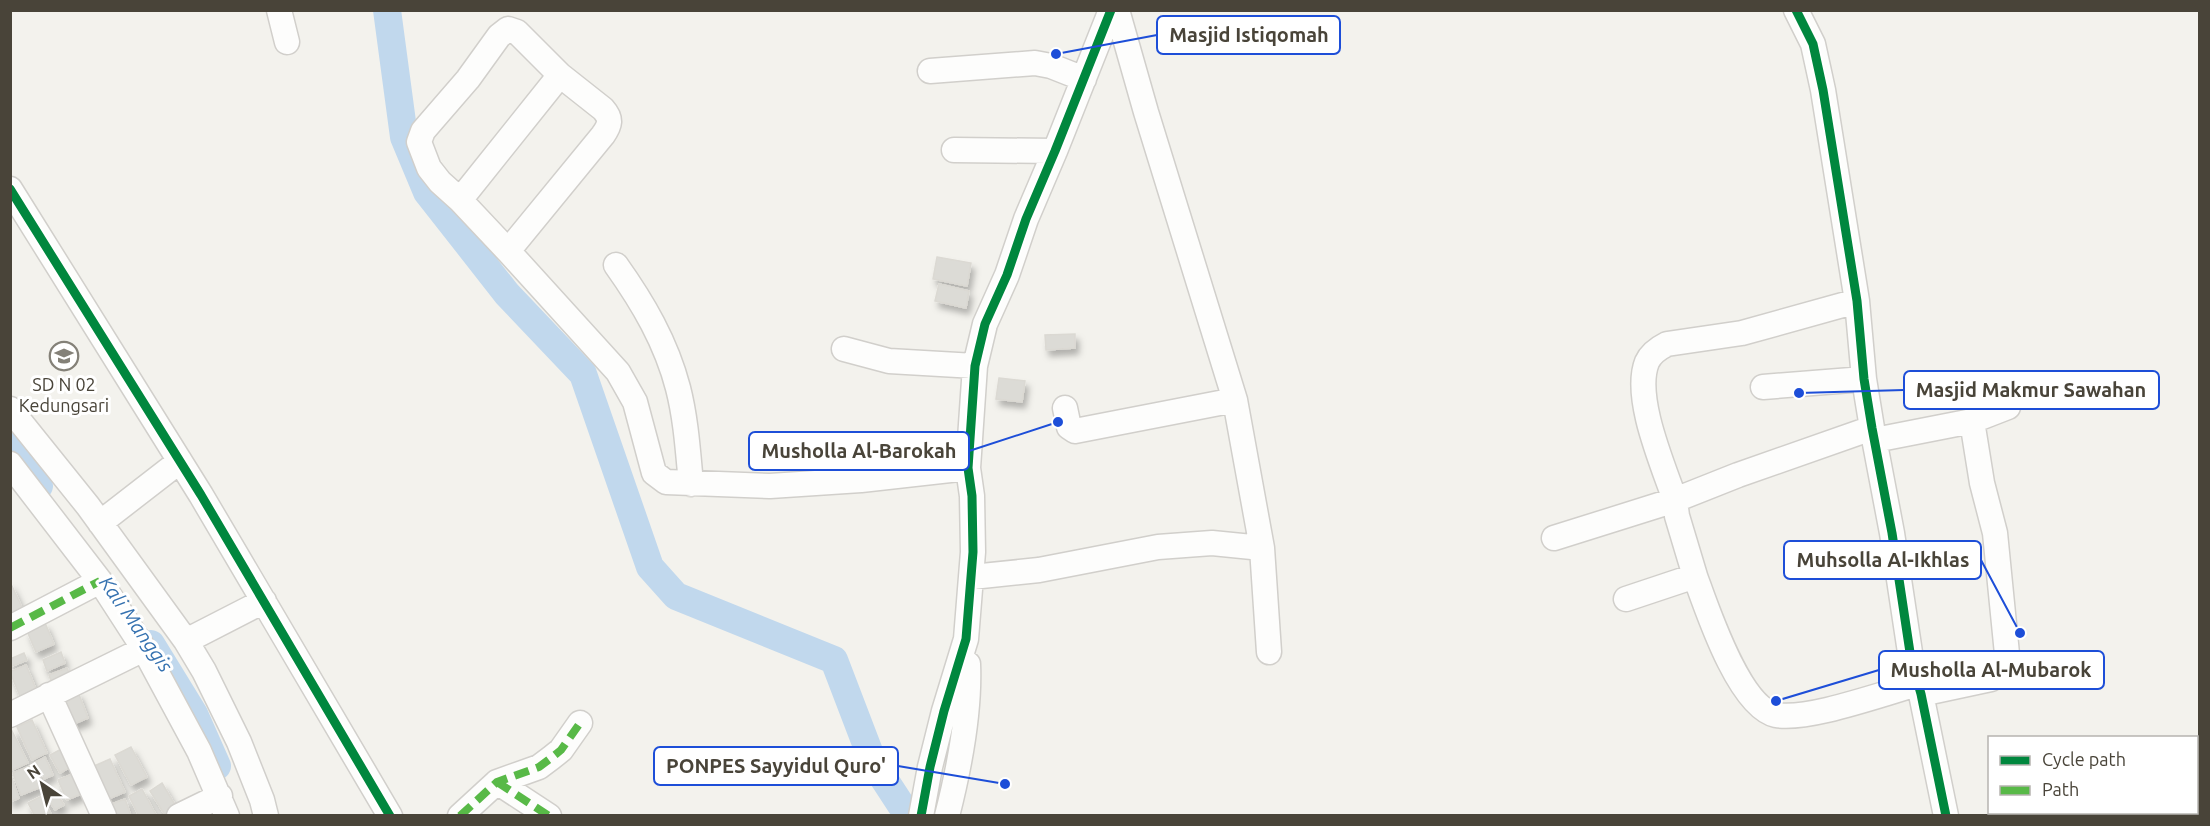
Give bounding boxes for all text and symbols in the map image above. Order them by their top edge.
callout: Masjid Istiqomah [1157,16,1340,54]
text: Masjid Istiqomah [1169,23,1329,46]
school or university icon: SD N 02 Kedungsari [48,340,80,372]
callout: Masjid Makmur Sawahan [1904,371,2159,409]
place label: SD N 02 Kedungsari [19,374,109,415]
text: Masjid Makmur Sawahan [1916,378,2146,401]
callout: Musholla Al-Barokah [749,432,969,470]
text: Musholla Al-Barokah [761,439,957,462]
callout: Muhsolla Al-Ikhlas [1784,541,1981,579]
text: Muhsolla Al-Ikhlas [1797,548,1969,571]
water label: Kali Manggis [95,571,178,677]
callout: Musholla Al-Mubarok [1879,651,2104,689]
text: Musholla Al-Mubarok [1891,658,2091,681]
legend [1988,736,2198,814]
callout: PONPES Sayyidul Quro' [654,747,898,785]
text: Cycle path [2042,749,2126,769]
north arrow [12,754,72,814]
text: PONPES Sayyidul Quro' [666,754,886,777]
text: N [23,761,43,783]
text: Path [2042,779,2079,799]

